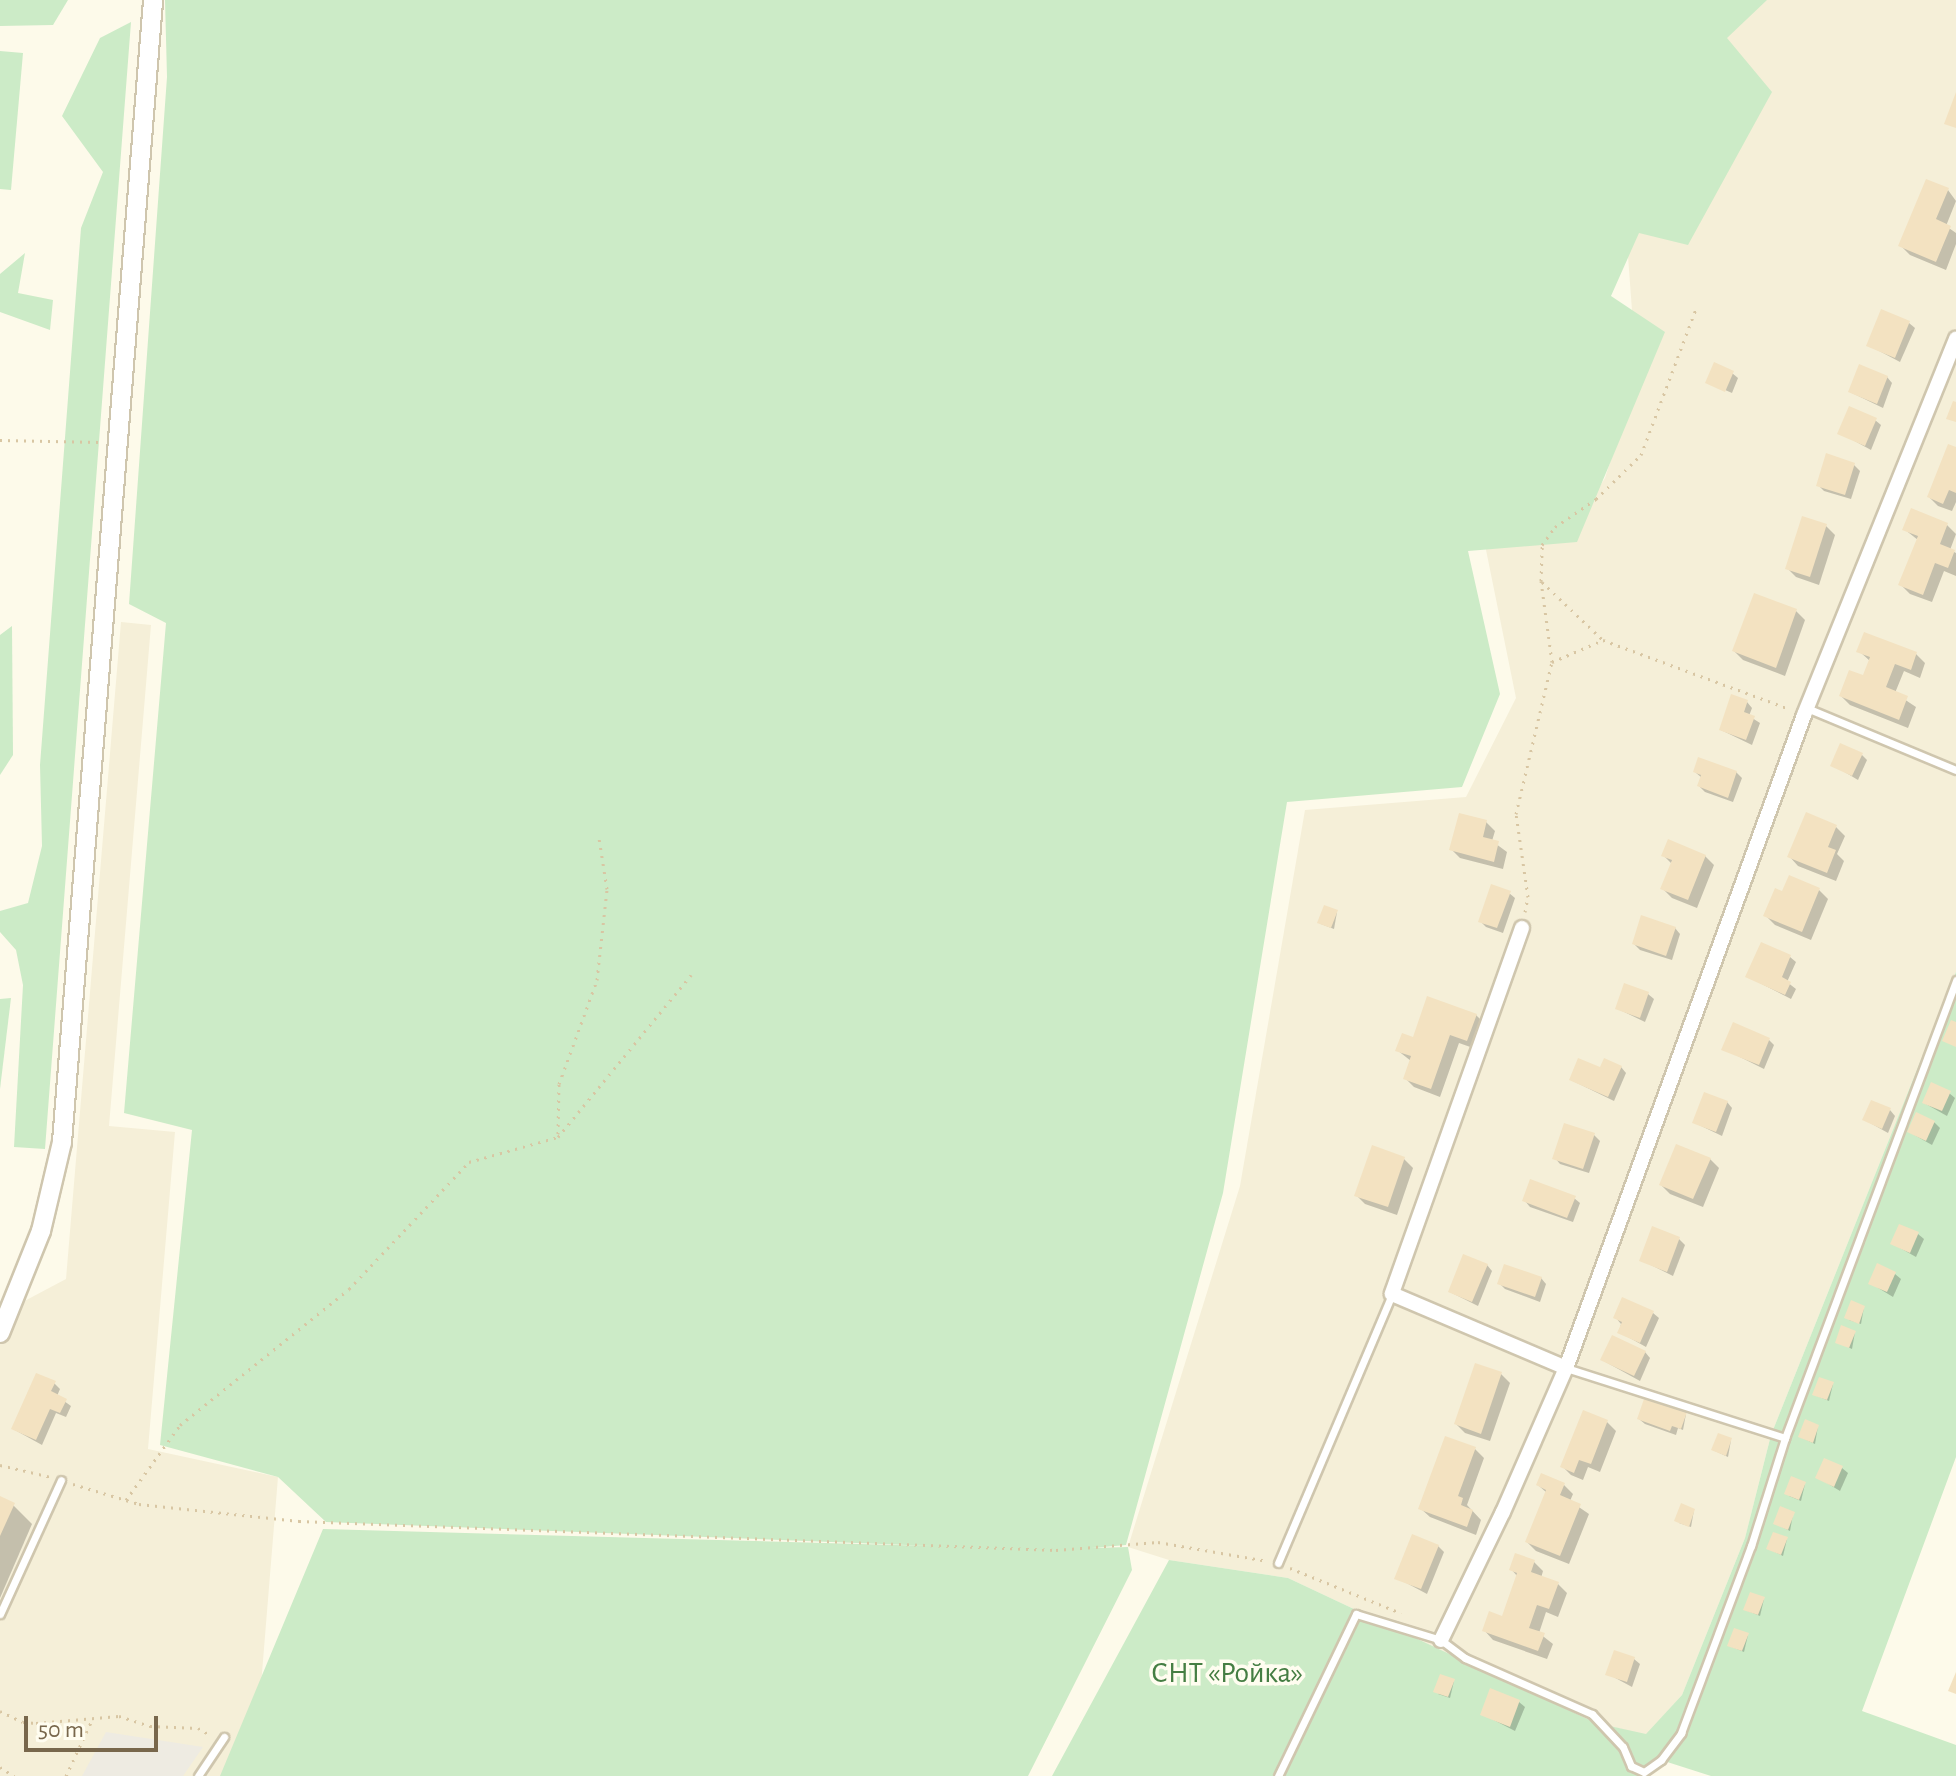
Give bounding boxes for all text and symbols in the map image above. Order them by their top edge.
park label: СНТ «Ройка» [1151,1655,1303,1691]
scale bar [28,1700,162,1750]
text: 50 m [38,1718,84,1742]

